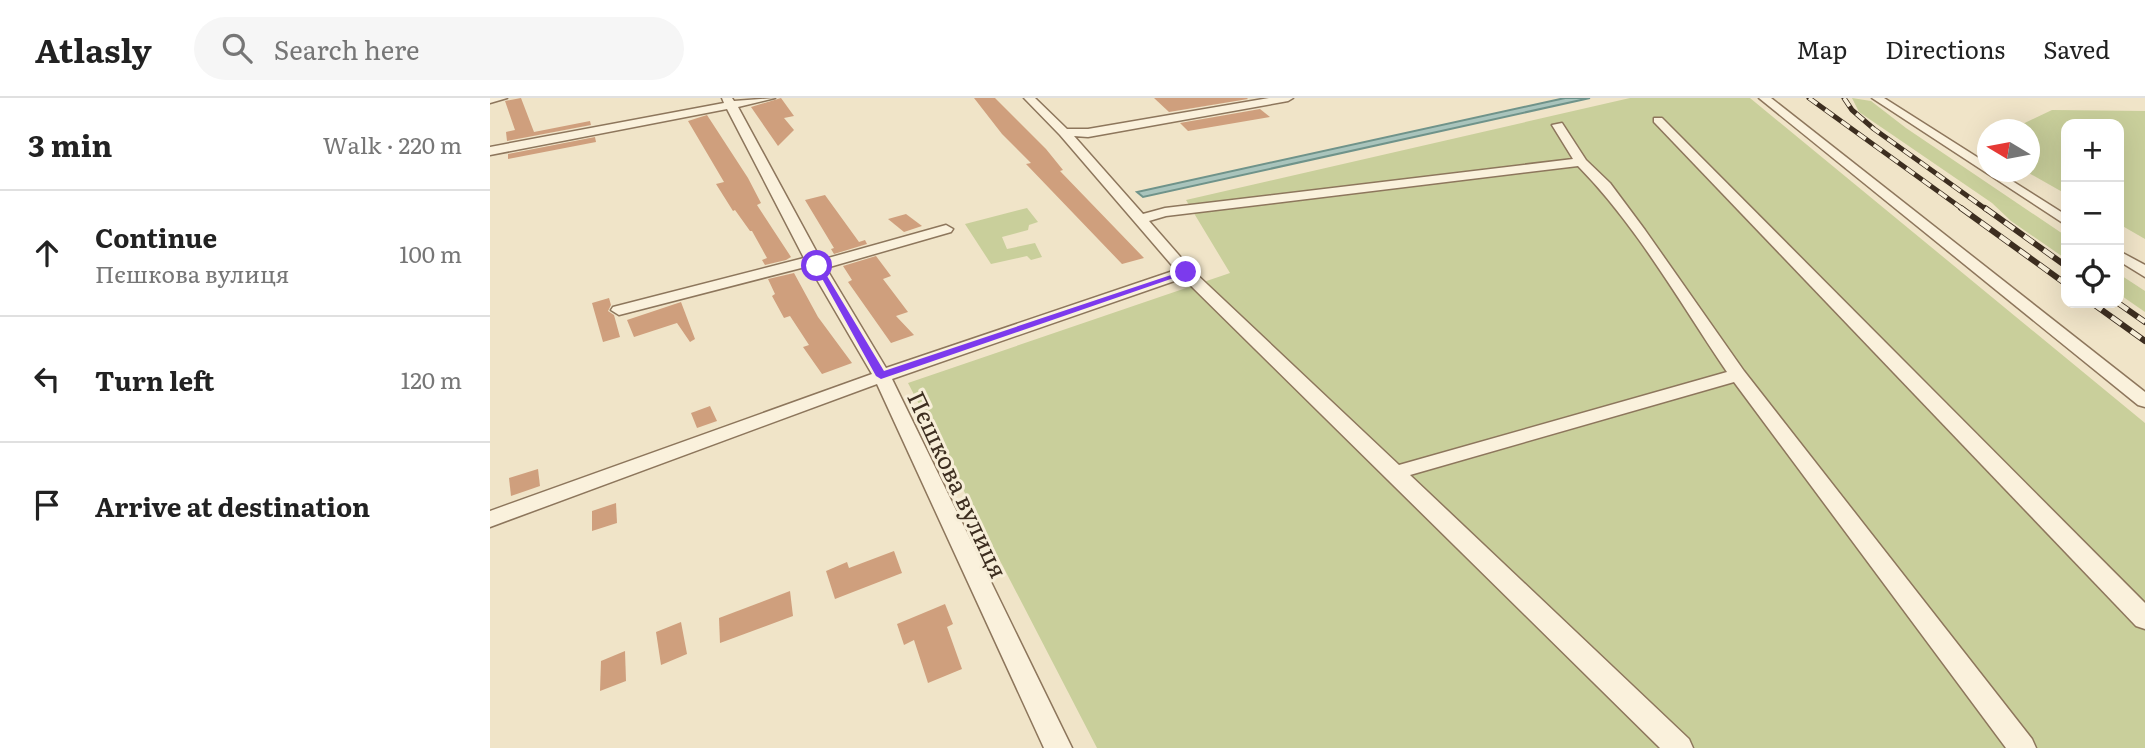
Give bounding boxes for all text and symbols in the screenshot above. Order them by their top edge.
search box [194,17,684,80]
text: Atlasly [35,24,152,73]
icon: search [218,29,256,67]
text: Search here [274,29,420,68]
text: Map [1796,31,1847,66]
text: Directions [1885,31,2005,66]
text: Saved [2043,31,2110,66]
north arrow [1977,119,2040,182]
map controls [2061,119,2124,308]
button: + [2061,119,2124,182]
text: 3 min [28,122,112,166]
text: Walk · 220 m [323,127,462,161]
button: − [2061,182,2124,245]
text: Continue [95,217,217,256]
icon: ahead [28,234,66,272]
text: 100 m [399,236,462,270]
button: locate [2061,245,2124,308]
route start [801,250,832,281]
text: Пєшкова вулиця [95,256,289,290]
route end [1170,256,1201,287]
icon: left [28,360,66,398]
text: Turn left [95,360,214,399]
text: 120 m [401,362,462,396]
street label: Пєшкова вулиця [900,385,1018,583]
icon: arrive [28,486,66,524]
text: Arrive at destination [95,486,370,525]

